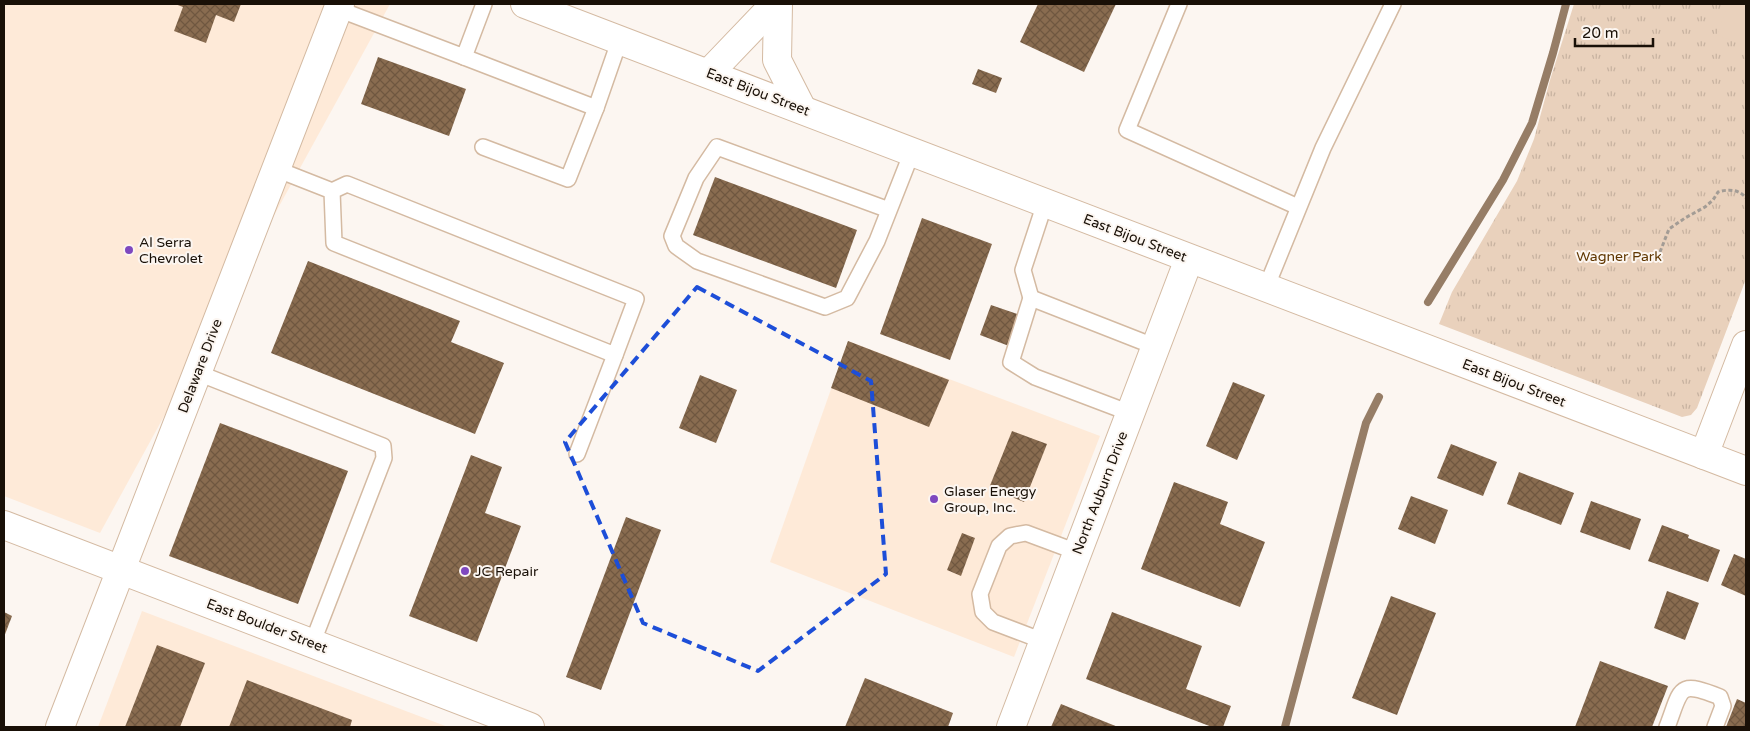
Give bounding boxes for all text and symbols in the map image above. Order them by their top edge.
scale bar [1575,15,1652,47]
text: 20 m [1582,24,1619,42]
street label: East Bijou Street [704,64,813,120]
street label: East Bijou Street [1081,210,1190,266]
place label: Al Serra Chevrolet [139,234,204,267]
marker: Al Serra Chevrolet [123,244,135,256]
park label: Wagner Park [1576,248,1662,265]
street label: Delaware Drive [174,316,226,415]
street label: East Bijou Street [1460,355,1569,411]
street label: North Auburn Drive [1069,429,1131,557]
place label: Glaser Energy Group, Inc. [944,483,1037,516]
marker: Glaser Energy Group, Inc. [928,493,940,505]
place label: JC Repair [475,563,539,580]
marker: JC Repair [459,565,471,577]
street label: East Boulder Street [204,595,331,657]

